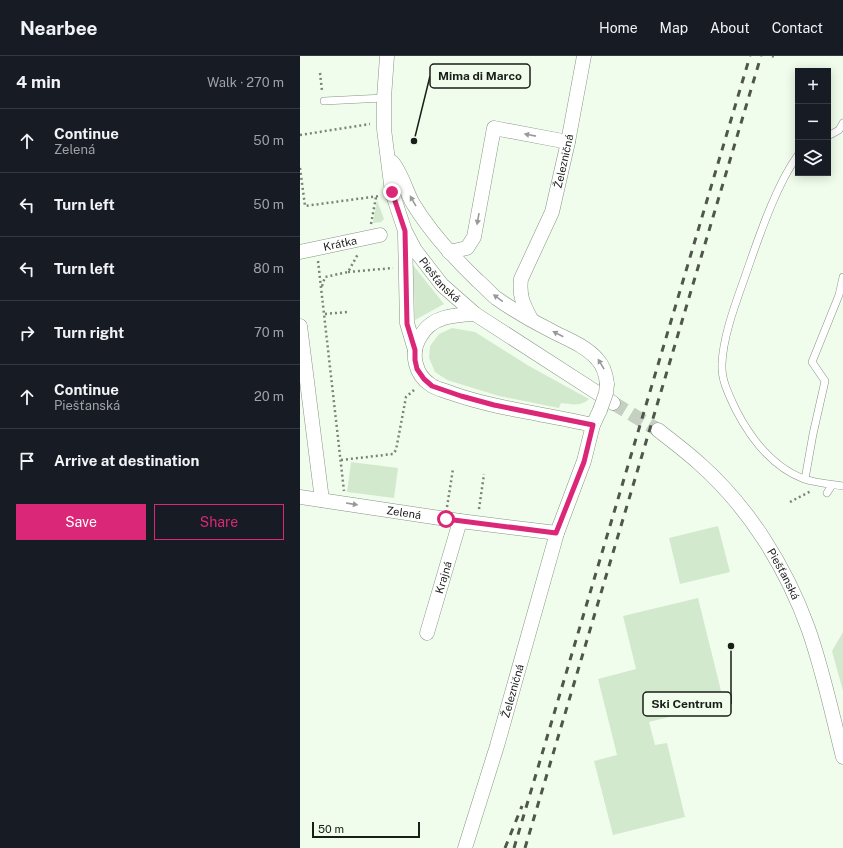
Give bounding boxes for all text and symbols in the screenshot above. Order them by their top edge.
text: Nearbee [20,17,98,39]
text: Home [599,20,638,36]
text: Map [660,20,688,36]
text: About [710,20,750,36]
text: Contact [772,20,823,36]
callout: Mima di Marco [430,64,530,88]
map controls [795,68,831,176]
button: + [795,68,831,104]
text: Mima di Marco [438,69,522,83]
text: 4 min [16,72,61,92]
text: Walk · 270 m [207,75,284,90]
button: − [795,104,831,140]
text: Continue [54,125,119,142]
icon: ahead [16,130,38,152]
one-way arrow [524,132,536,138]
text: 50 m [253,133,284,148]
street label: Železničná [552,133,575,189]
button: layers [795,140,831,176]
text: Zelená [54,142,95,157]
route end [383,183,401,201]
icon: left [16,194,38,216]
text: Turn left [54,196,115,213]
one-way arrow [409,196,416,207]
text: 50 m [253,197,284,212]
one-way arrow [474,213,480,225]
street label: Krátka [322,234,358,253]
street label: Piešťanská [417,255,463,304]
icon: left [16,258,38,280]
text: Turn left [54,260,115,277]
text: 80 m [253,261,284,276]
one-way arrow [493,294,503,302]
icon: right [16,322,38,344]
text: Turn right [54,324,124,341]
text: 70 m [254,325,284,340]
one-way arrow [553,331,564,338]
one-way arrow [597,358,604,370]
text: Continue [54,381,119,398]
icon: ahead [16,386,38,408]
text: 20 m [254,389,284,404]
text: Piešťanská [54,398,120,413]
icon: arrive [16,450,38,472]
text: Arrive at destination [54,452,199,469]
one-way arrow [346,501,359,507]
button: Save [16,504,146,540]
button: Share [154,504,284,540]
street label: Zelená [386,504,422,521]
route start [437,510,455,528]
street label: Piešťanská [765,546,802,601]
street label: Krajná [433,560,454,595]
street label: Železničná [499,663,526,719]
callout: Ski Centrum [643,692,731,716]
text: Ski Centrum [651,697,723,711]
scale bar [312,820,420,839]
text: 50 m [318,823,344,835]

